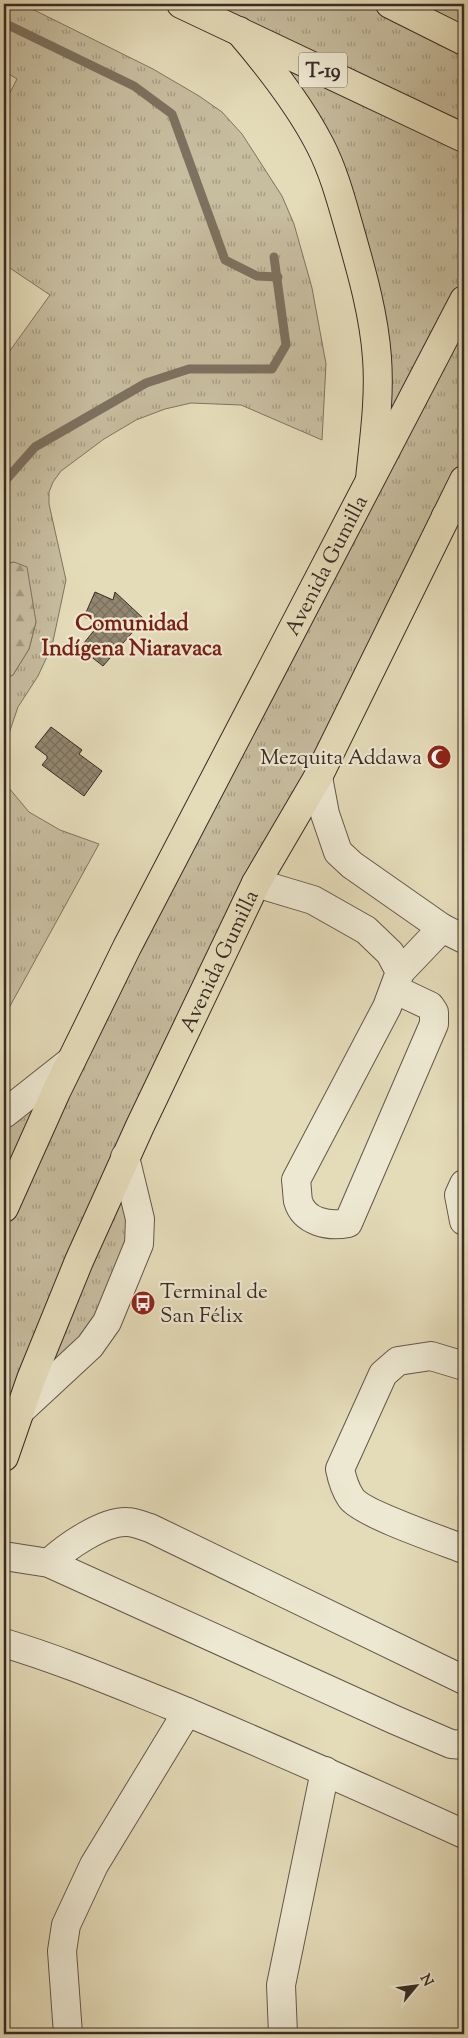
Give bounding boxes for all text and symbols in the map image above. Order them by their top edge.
road number: T-19 [299,52,347,88]
street label: Avenida Gumilla [279,490,377,642]
district label: Comunidad Indígena Niaravaca [42,609,223,666]
place label: Mezquita Addawa [260,744,422,774]
mosque icon: Mezquita Addawa [426,744,452,770]
street label: Avenida Gumilla [174,885,268,1038]
place label: Terminal de San Félix [160,1278,268,1332]
bus stop icon: Terminal de San Félix [130,1290,156,1316]
north arrow [390,1960,440,2010]
text: N [414,1971,437,1990]

